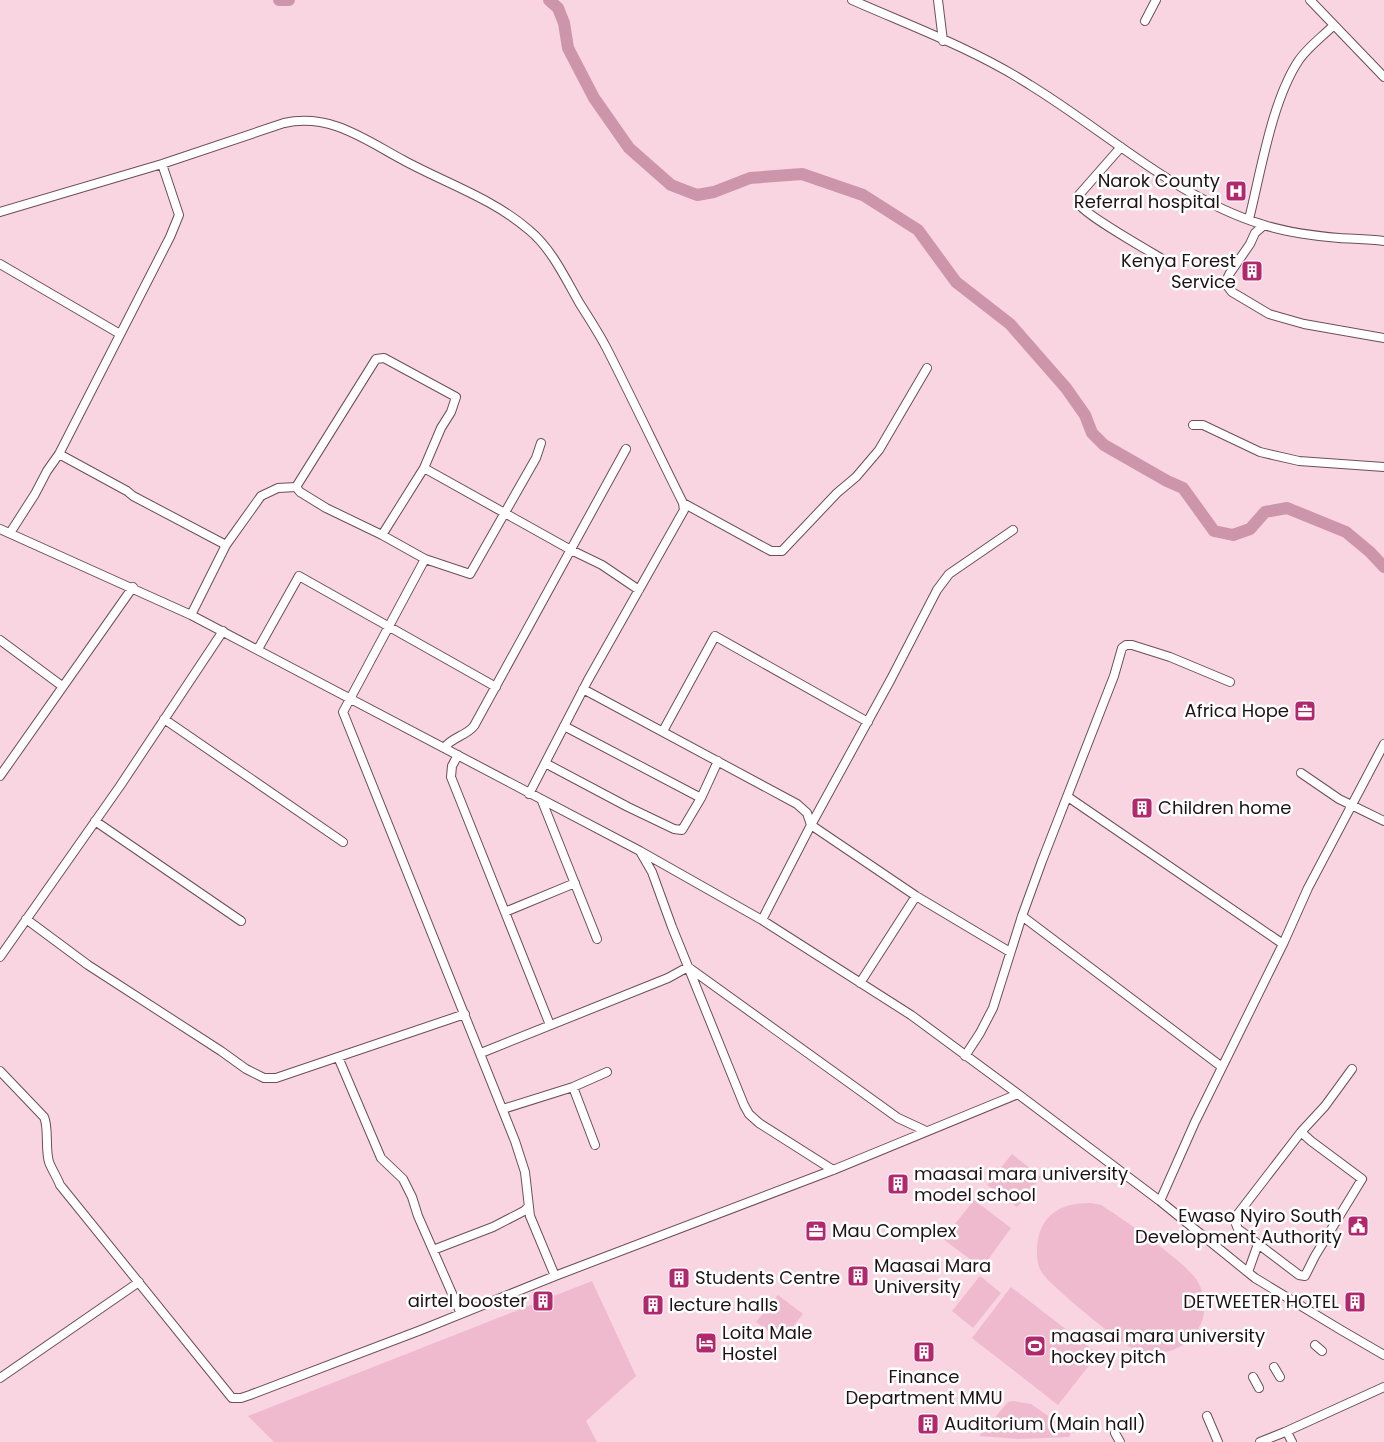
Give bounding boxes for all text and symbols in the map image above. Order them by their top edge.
place label: Narok County Referral hospital [1074,168,1220,214]
hospital icon: Narok County Referral hospital [1224,179,1248,203]
place label: Kenya Forest Service [1121,248,1236,294]
building icon: Kenya Forest Service [1240,259,1264,283]
place label: Africa Hope [1185,698,1289,723]
office icon: Africa Hope [1293,699,1317,723]
place label: Children home [1158,795,1291,820]
building icon: Children home [1130,796,1154,820]
place label: maasai mara university model school [914,1161,1128,1207]
building icon: maasai mara university model school [886,1172,910,1196]
place label: Ewaso Nyiro South Development Authority [1135,1203,1342,1249]
public building icon: Ewaso Nyiro South Development Authority [1346,1214,1370,1238]
place label: Mau Complex [832,1218,957,1243]
office icon: Mau Complex [804,1219,828,1243]
place label: Maasai Mara University [874,1253,991,1299]
building icon: Maasai Mara University [846,1264,870,1288]
place label: Students Centre [695,1265,840,1290]
building icon: Students Centre [667,1266,691,1290]
place label: airtel booster [408,1288,527,1313]
building icon: airtel booster [531,1289,555,1313]
place label: DETWEETER HOTEL [1183,1289,1339,1314]
building icon: DETWEETER HOTEL [1343,1290,1367,1314]
place label: lecture halls [669,1292,778,1317]
building icon: lecture halls [641,1293,665,1317]
place label: Loita Male Hostel [722,1320,813,1366]
place label: maasai mara university hockey pitch [1051,1323,1265,1369]
hotel icon: Loita Male Hostel [694,1331,718,1355]
sports icon: maasai mara university hockey pitch [1023,1334,1047,1358]
building icon: Finance Department MMU [912,1340,936,1364]
place label: Finance Department MMU [845,1364,1003,1410]
place label: Auditorium (Main hall) [944,1411,1146,1436]
building icon: Auditorium (Main hall) [916,1412,940,1436]

